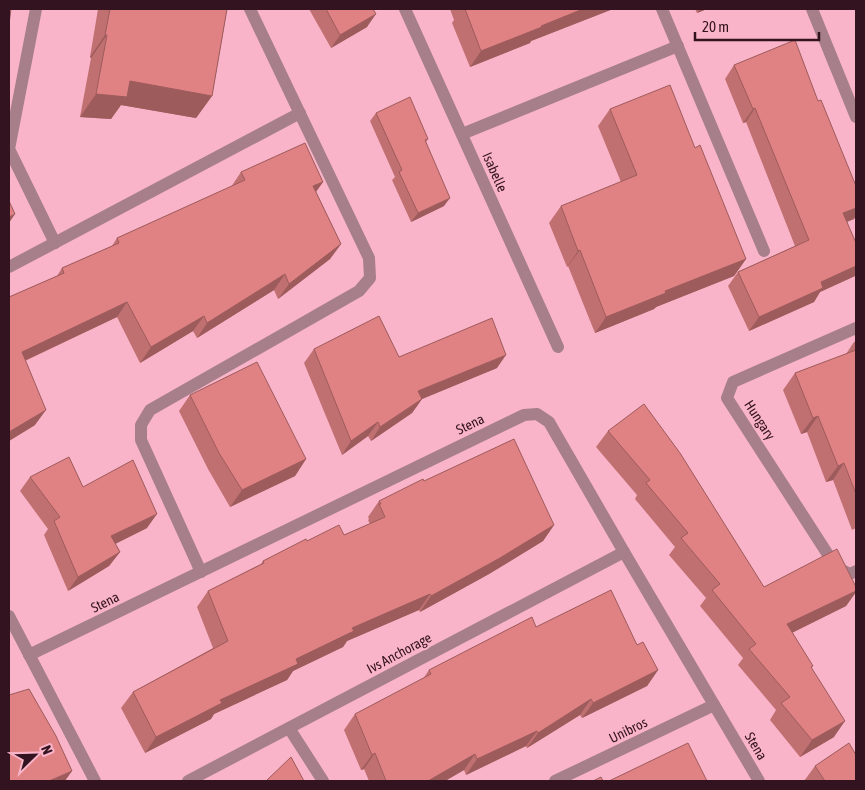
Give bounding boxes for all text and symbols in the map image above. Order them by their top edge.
scale bar [695,10,819,42]
text: 20 m [702,18,729,35]
street label: Isabelle [479,150,511,194]
street label: Hungary [741,397,779,443]
street label: Stena [453,410,487,438]
street label: Stena [88,588,122,616]
street label: Ivs Anchorage [364,629,434,677]
street label: Unibros [606,714,650,746]
street label: Stena [742,729,770,763]
north arrow [10,730,60,780]
text: N [38,743,56,757]

